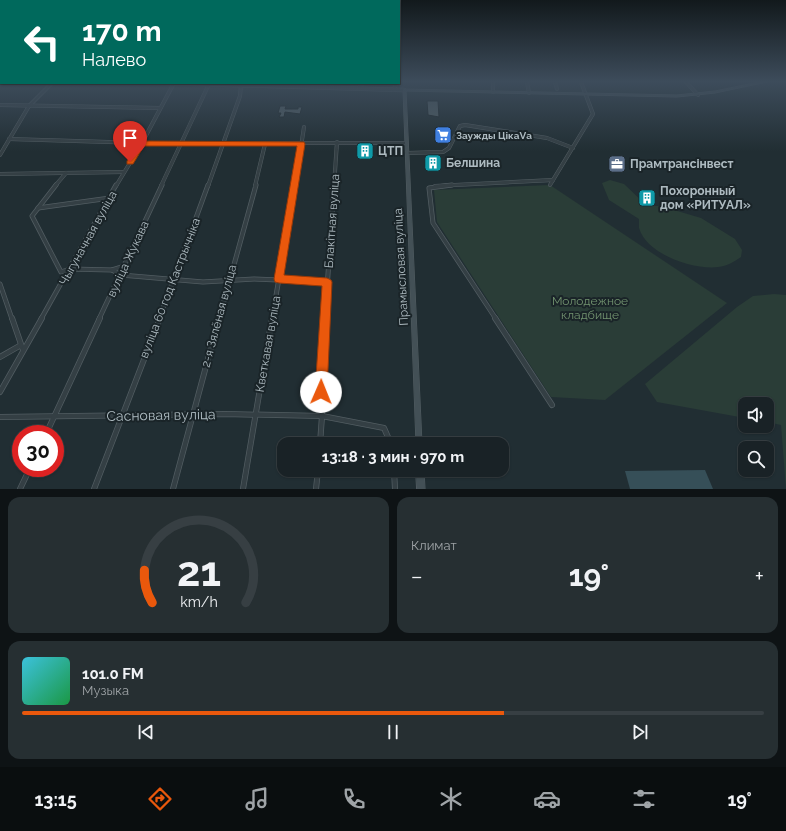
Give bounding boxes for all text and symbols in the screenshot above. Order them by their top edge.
text: 170 m [82,15,162,48]
icon: left [16,16,68,68]
text: Налево [82,49,146,70]
pin [113,121,147,162]
supermarket icon: Заужды ЦікаVа [433,125,453,145]
icon: arrive [119,127,141,149]
place label: Заужды ЦікаVа [456,130,532,141]
building icon: ЦТП [355,141,375,161]
place label: ЦТП [378,144,403,158]
building icon: Белшина [423,153,443,173]
office icon: Прамтрансінвест [607,154,627,174]
place label: Белшина [446,156,500,170]
place label: Прамтрансінвест [630,157,733,171]
street label: Блакітная вуліца [322,173,342,269]
place label: Похоронный дом «РИТУАЛ» [660,184,751,212]
street label: Чыгуначная вуліца [56,188,120,288]
building icon: Похоронный дом «РИТУАЛ» [637,188,657,208]
street label: Прамысловая вуліца [391,208,411,326]
street label: вуліца 60 год Кастрычніка [137,216,203,360]
street label: вуліца Жукава [104,219,152,299]
street label: 2-я Зялёная вуліца [199,263,239,369]
park label: Молодежное кладбище [552,294,628,322]
street label: Кветкавая вуліца [253,295,283,393]
position arrow [300,371,342,413]
map controls [738,397,774,477]
button: sound [738,397,774,433]
street label: Сасновая вуліца [106,406,216,424]
speed limit sign: 30 [12,425,64,477]
button: search [738,441,774,477]
text: 13:18 · 3 мин · 970 m [322,448,464,466]
text: Климат [411,538,457,553]
text: 21 [176,547,221,596]
text: 19° [569,558,609,593]
text: − [411,563,423,589]
text: + [755,563,764,589]
text: km/h [180,594,217,610]
text: 101.0 FM [82,665,144,683]
text: Музыка [82,683,129,698]
icon: previous [135,721,157,743]
icon: pause [382,721,404,743]
icon: next [629,721,651,743]
icon: directions [146,785,174,813]
icon: music [243,785,271,813]
icon: phone [340,785,368,813]
icon: climate [437,785,465,813]
icon: car [533,785,561,813]
icon: filters [630,785,658,813]
text: 13:15 [34,789,77,810]
text: 19° [727,789,752,810]

